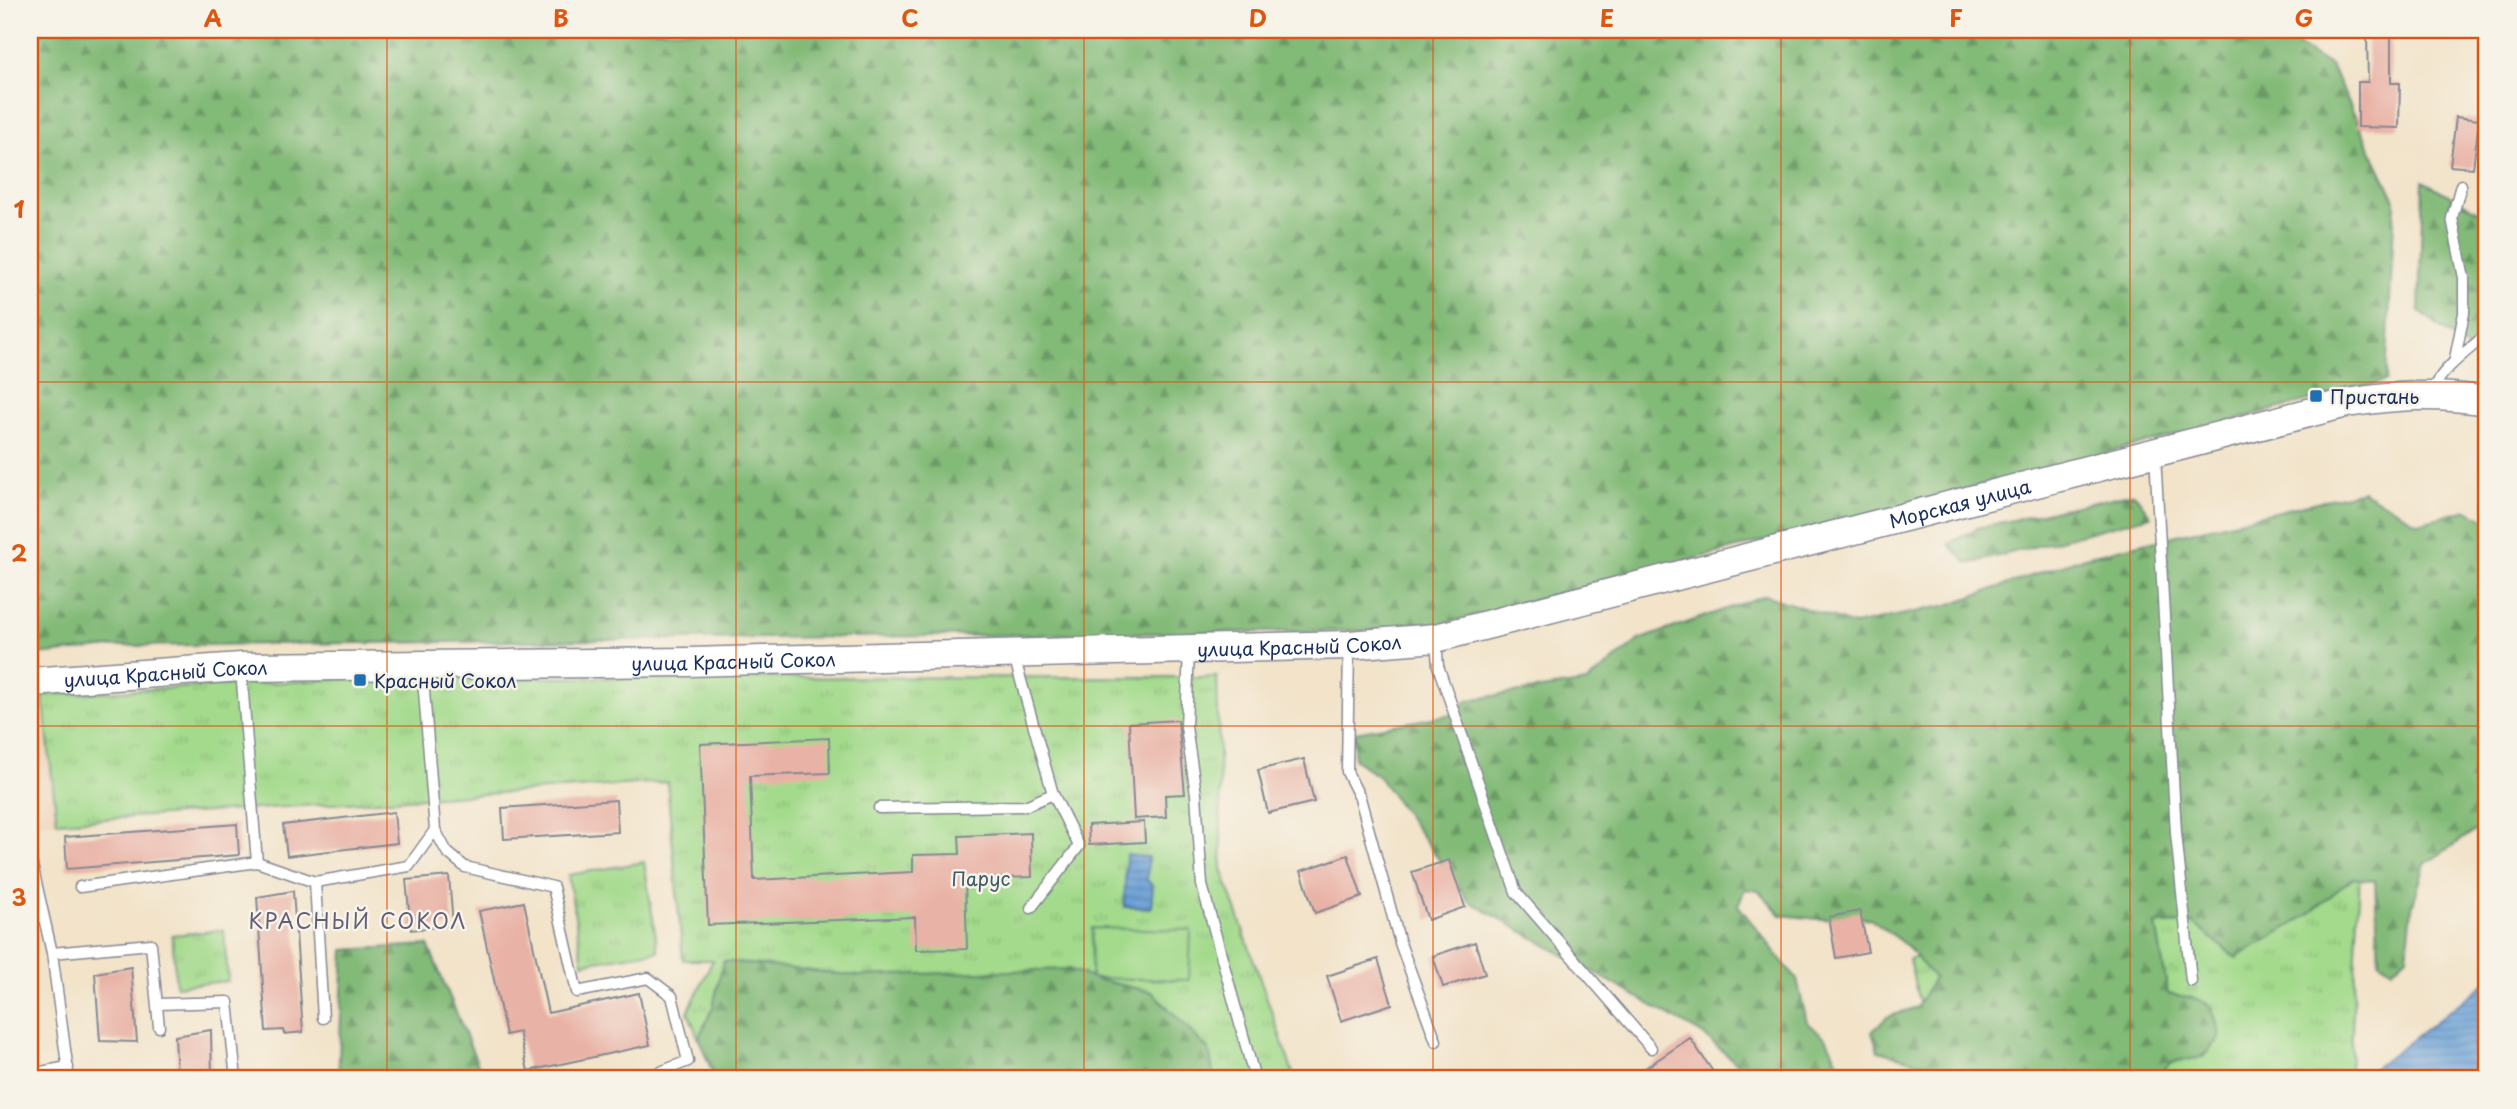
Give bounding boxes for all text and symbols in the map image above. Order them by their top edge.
text: A [204,0,222,35]
text: B [553,0,569,35]
text: C [901,0,919,35]
text: D [1249,0,1267,35]
text: E [1600,0,1614,35]
text: F [1949,0,1963,35]
text: G [2295,0,2313,35]
text: 1 [14,191,25,226]
place label: Пристань [2330,382,2420,410]
marker: Пристань [2308,388,2324,404]
street label: Морская улица [1886,471,2034,535]
text: 2 [11,535,27,570]
street label: улица Красный Сокол [1197,627,1402,663]
street label: улица Красный Сокол [631,644,836,677]
street label: улица Красный Сокол [63,653,268,694]
place label: Красный Сокол [374,666,517,694]
marker: Красный Сокол [352,672,368,688]
park label: Парус [952,864,1010,892]
text: 3 [11,879,27,914]
district label: КРАСНЫЙ СОКОЛ [248,904,468,936]

